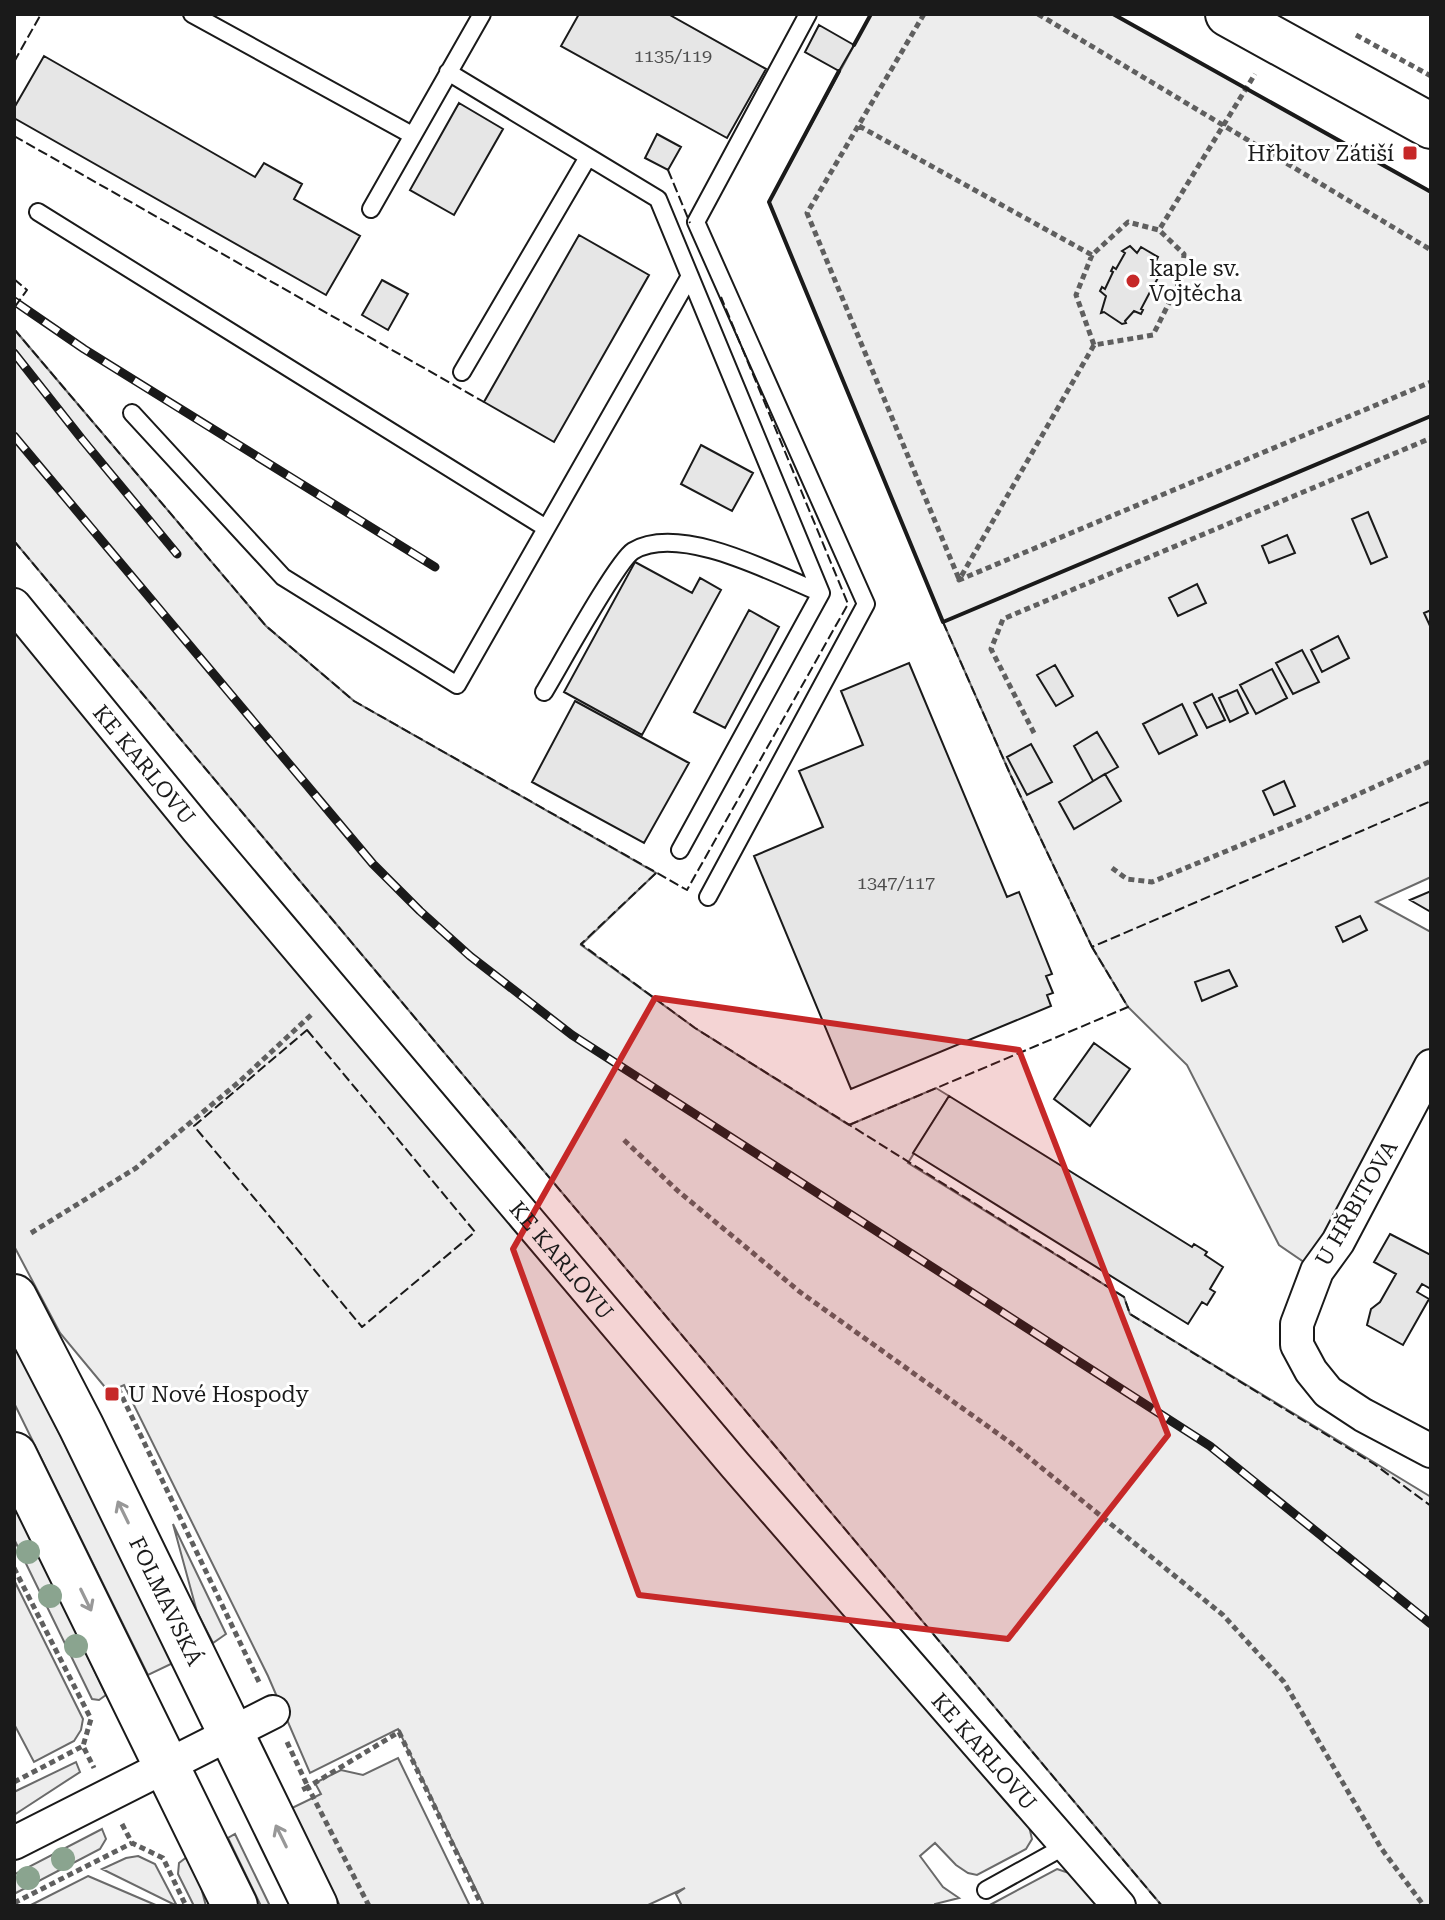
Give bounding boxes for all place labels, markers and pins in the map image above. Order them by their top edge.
place label: Hřbitov Zátiší [1247,141,1394,166]
marker: Hřbitov Zátiší [1401,144,1419,162]
place label: kaple sv. Vojtěcha [1149,256,1242,306]
marker: kaple sv. Vojtěcha [1124,272,1142,290]
place label: U Nové Hospody [128,1382,309,1407]
marker: U Nové Hospody [103,1385,121,1403]

